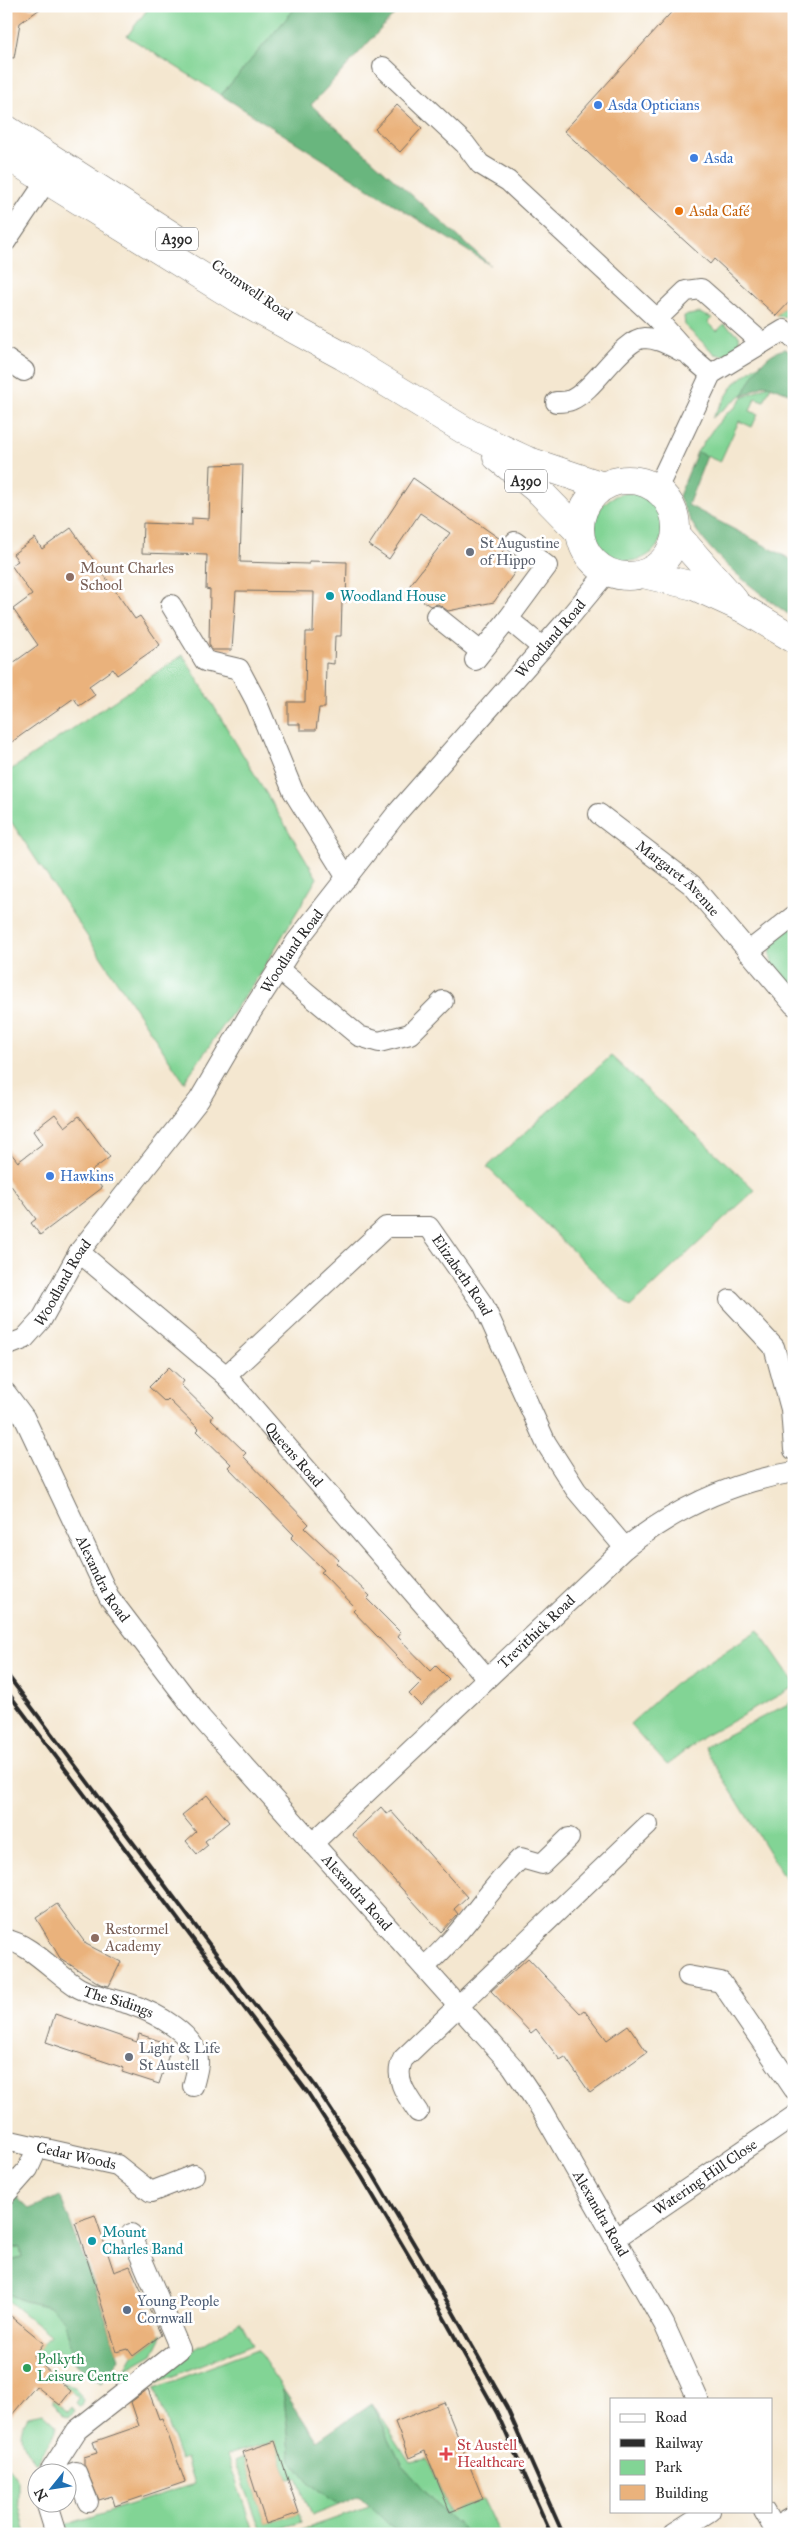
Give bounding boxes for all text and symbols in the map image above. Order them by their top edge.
place label: Asda Opticians [607,96,699,114]
marker: Asda Opticians [592,99,604,111]
place label: Asda [703,149,734,167]
marker: Asda [688,152,700,164]
place label: Asda Café [688,202,750,220]
marker: Asda Café [673,205,685,217]
road number: A390 [156,228,198,250]
street label: Cromwell Road [208,255,296,325]
road number: A390 [505,470,547,492]
place label: St Augustine of Hippo [480,534,560,569]
marker: St Augustine of Hippo [464,546,476,558]
place label: Mount Charles School [80,559,174,594]
marker: Mount Charles School [64,571,76,583]
place label: Woodland House [340,587,446,605]
marker: Woodland House [324,590,336,602]
street label: Woodland Road [512,595,590,681]
street label: Margaret Avenue [632,837,724,920]
street label: Woodland Road [257,905,327,996]
place label: Hawkins [60,1167,114,1185]
marker: Hawkins [44,1170,56,1182]
street label: Elizabeth Road [428,1231,496,1319]
street label: Woodland Road [31,1235,95,1330]
street label: Queens Road [261,1418,327,1491]
street label: Alexandra Road [72,1532,134,1626]
street label: Trevithick Road [494,1591,579,1672]
street label: Alexandra Road [317,1850,396,1935]
place label: Restormel Academy [104,1920,170,1955]
marker: Restormel Academy [89,1932,101,1944]
street label: The Sidings [81,1982,157,2022]
place label: Light & Life St Austell [139,2039,220,2074]
marker: Light & Life St Austell [123,2051,135,2063]
street label: Watering Hill Close [650,2135,760,2219]
street label: Cedar Woods [35,2138,118,2174]
street label: Alexandra Road [569,2166,633,2260]
place label: Mount Charles Band [102,2223,184,2258]
marker: Mount Charles Band [86,2235,98,2247]
place label: Young People Cornwall [137,2292,219,2327]
marker: Young People Cornwall [121,2304,133,2316]
place label: Polkyth Leisure Centre [37,2350,129,2385]
marker: Polkyth Leisure Centre [21,2362,33,2374]
legend [610,2398,772,2512]
text: Road [655,2408,687,2426]
text: Railway [655,2434,704,2452]
place label: St Austell Healthcare [457,2436,524,2471]
marker: St Austell Healthcare [439,2447,453,2461]
text: Park [655,2458,682,2476]
north arrow [28,2462,78,2512]
text: Building [655,2484,709,2502]
text: N [31,2485,52,2504]

